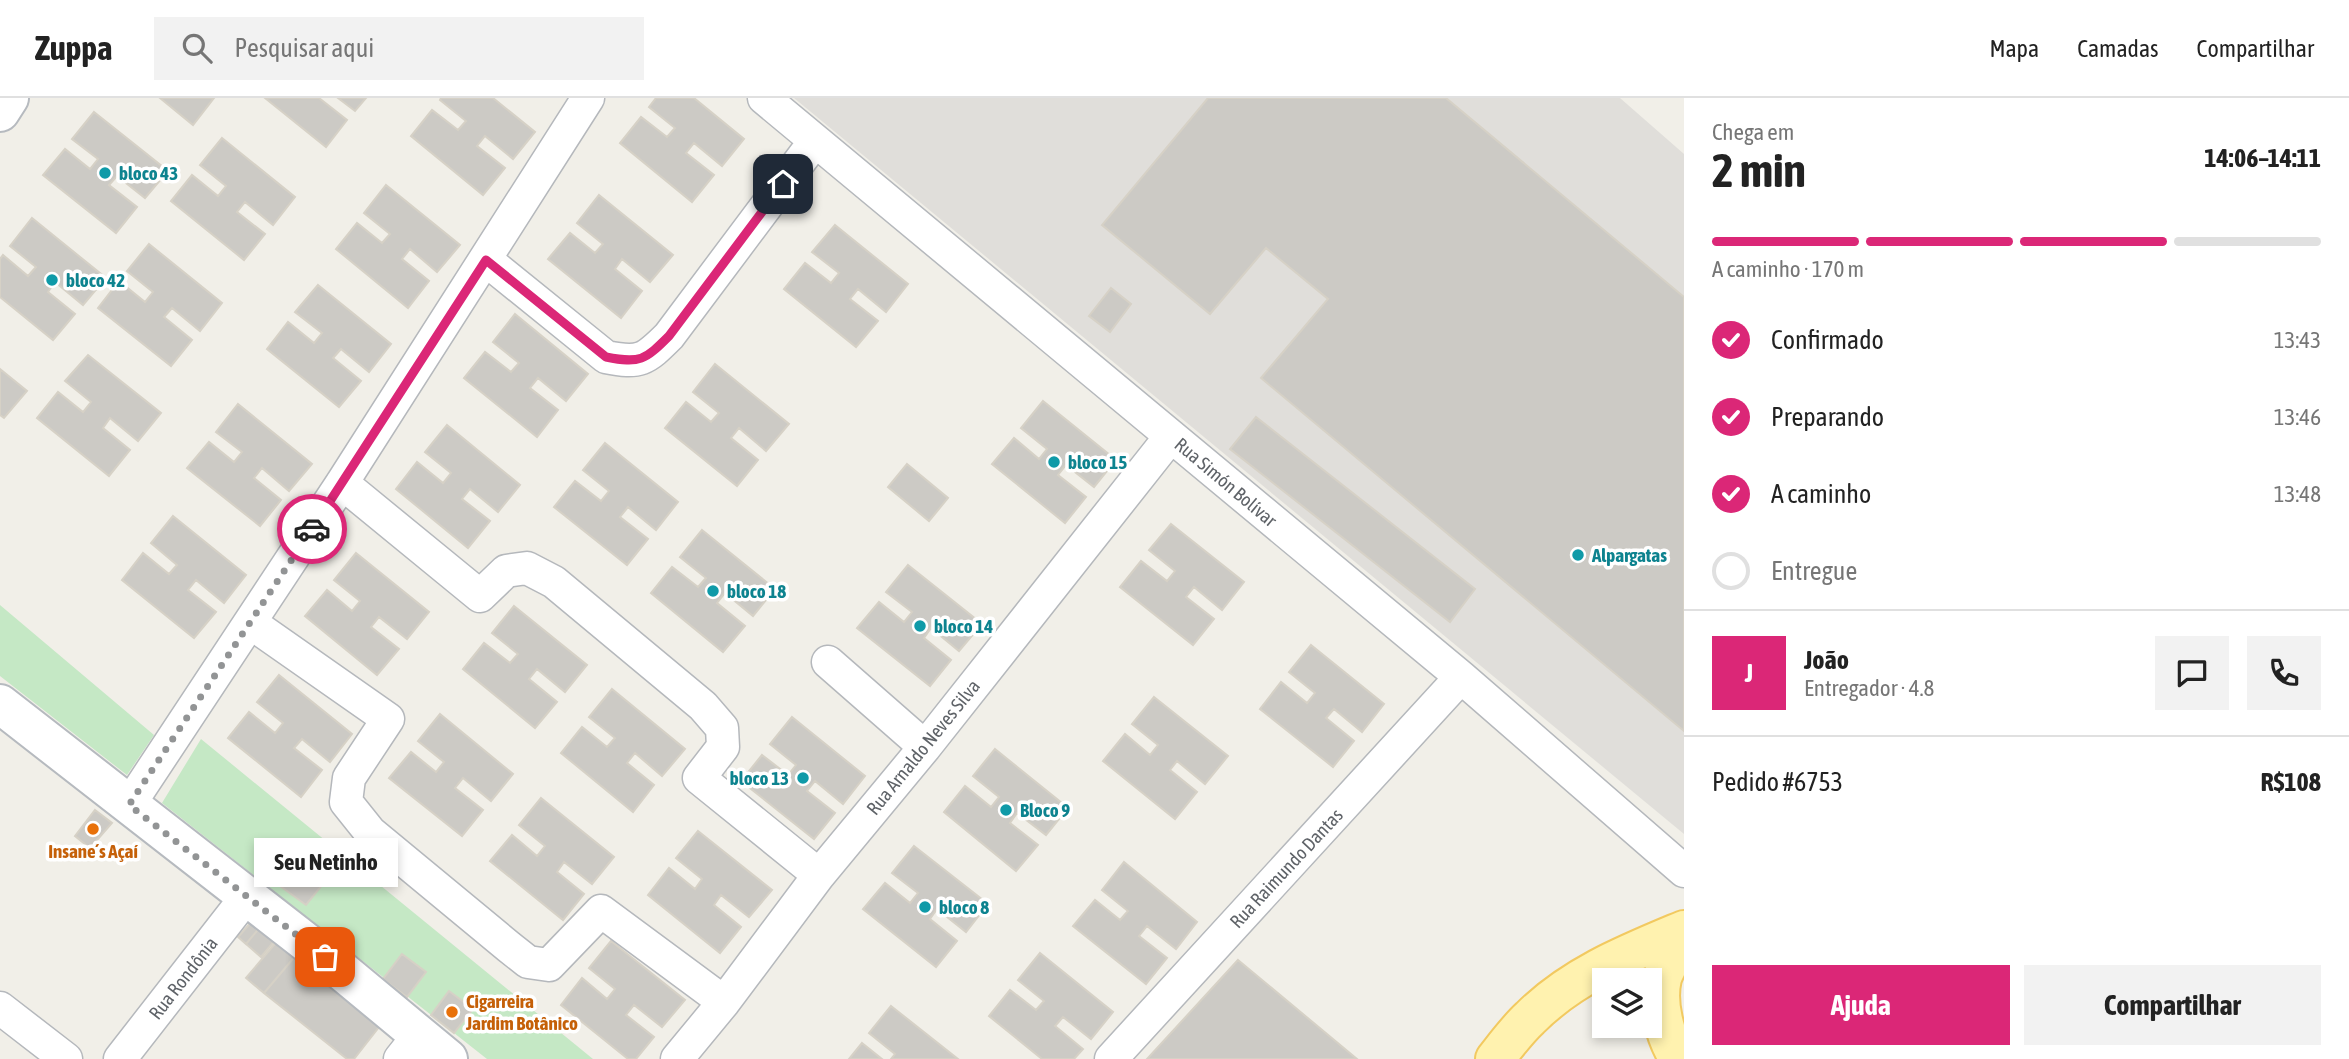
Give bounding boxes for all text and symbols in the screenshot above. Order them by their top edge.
search box [154,17,644,80]
text: Zuppa [35,29,112,67]
icon: search [178,29,216,67]
text: Pesquisar aqui [234,33,374,63]
text: Mapa [1989,35,2039,62]
text: Camadas [2077,35,2159,62]
text: Compartilhar [2197,35,2314,62]
text: Chega em [1712,119,1794,145]
text: 14:06–14:11 [2204,143,2321,173]
text: 2 min [1712,144,1806,197]
pin [753,154,813,214]
place label: bloco 43 [119,162,178,184]
marker: bloco 43 [97,165,113,181]
icon: home [764,165,802,203]
text: A caminho · 170 m [1712,256,1864,282]
place label: bloco 42 [66,269,125,291]
marker: bloco 42 [44,272,60,288]
icon: check [1712,321,1750,359]
text: Confirmado [1771,325,1884,355]
text: 13:43 [2274,327,2321,353]
icon: check [1712,398,1750,436]
text: Preparando [1771,402,1884,432]
text: 13:46 [2274,404,2321,430]
street label: Rua Simón Bolívar [1171,433,1282,531]
place label: bloco 15 [1068,451,1127,473]
marker: bloco 15 [1046,454,1062,470]
icon: check [1712,475,1750,513]
text: A caminho [1771,479,1871,509]
text: 13:48 [2274,481,2321,507]
courier [277,494,347,564]
icon: car [293,510,331,548]
place label: Alpargatas [1591,544,1667,566]
marker: Alpargatas [1570,547,1586,563]
text: Entregue [1771,556,1857,586]
place label: bloco 18 [727,580,786,602]
marker: bloco 18 [705,583,721,599]
place label: bloco 14 [934,615,993,637]
marker: bloco 14 [912,618,928,634]
button: chat [2155,636,2229,710]
button: phone [2247,636,2321,710]
text: João [1804,645,1849,675]
text: J [1745,658,1753,688]
street label: Rua Arnaldo Neves Silva [862,675,984,819]
text: Entregador · 4.8 [1804,675,1934,701]
place label: bloco 13 [730,767,789,789]
text: Pedido #6753 [1712,767,1843,797]
text: R$108 [2260,767,2321,797]
marker: bloco 13 [795,770,811,786]
place label: Bloco 9 [1020,799,1070,821]
marker: Bloco 9 [998,802,1014,818]
street label: Rua Raimundo Dantas [1225,804,1347,932]
marker: Insane´s Açaí [85,821,101,837]
callout: Seu Netinho [253,838,397,887]
place label: Insane´s Açaí [48,840,138,862]
text: Seu Netinho [274,849,378,875]
place label: bloco 8 [939,896,989,918]
marker: bloco 8 [917,899,933,915]
pin [295,927,355,987]
street label: Rua Rondônia [144,933,222,1023]
icon: bag [306,938,344,976]
button: Ajuda [1712,965,2010,1045]
button: Compartilhar [2024,965,2321,1045]
map controls [1592,968,1662,1038]
button: layers [1592,968,1662,1038]
place label: Cigarreira Jardim Botânico [465,990,578,1034]
marker: Cigarreira Jardim Botânico [444,1004,460,1020]

